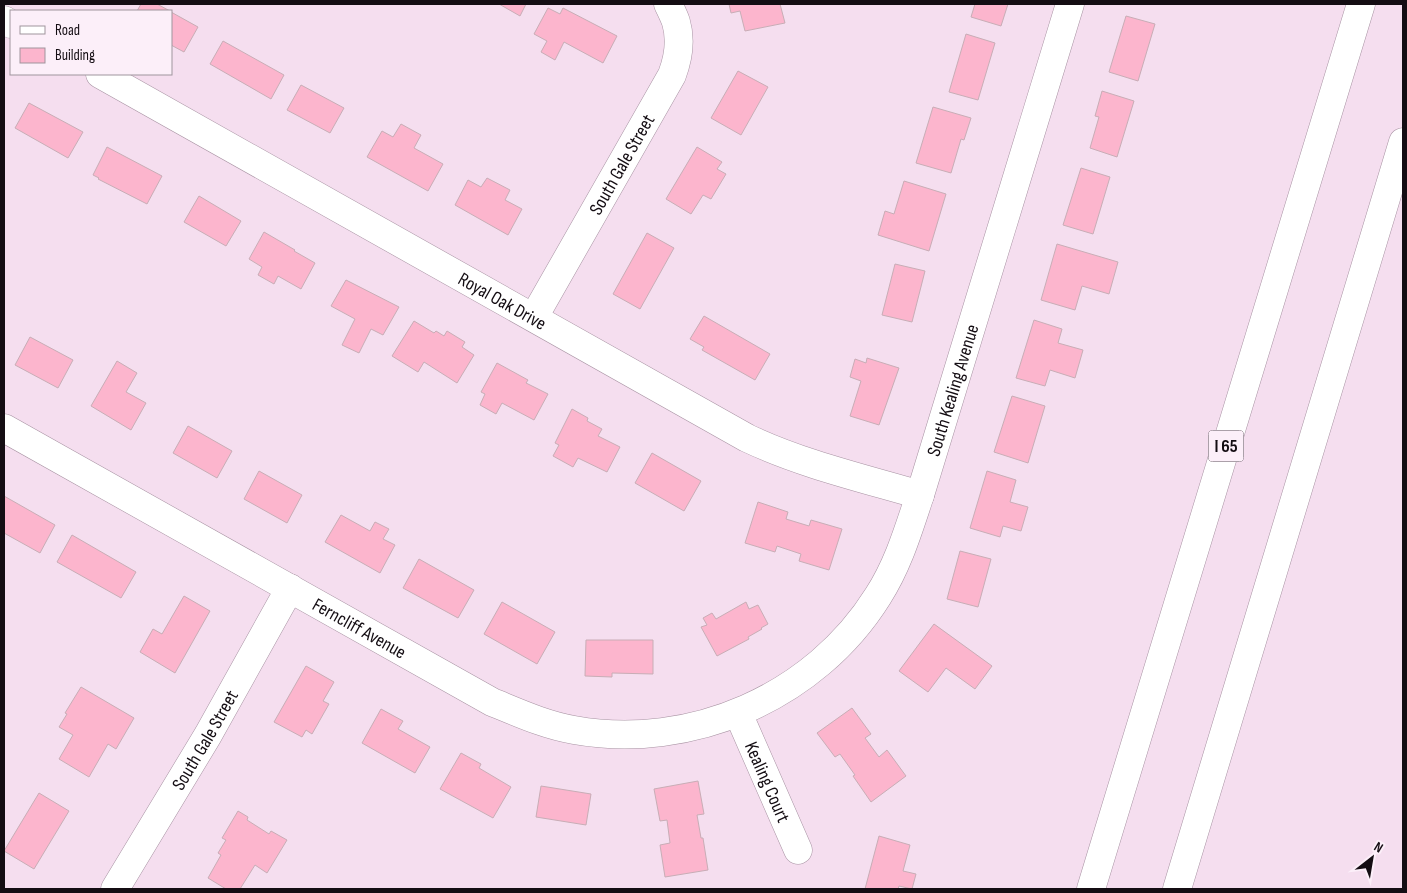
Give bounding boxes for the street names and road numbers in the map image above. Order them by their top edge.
street label: South Gale Street [585,110,660,219]
street label: Royal Oak Drive [454,268,550,336]
street label: South Kealing Avenue [923,322,985,459]
road number: I 65 [1208,431,1244,462]
street label: Ferncliff Avenue [308,594,410,664]
street label: South Gale Street [167,686,244,795]
street label: Kealing Court [739,738,795,826]

